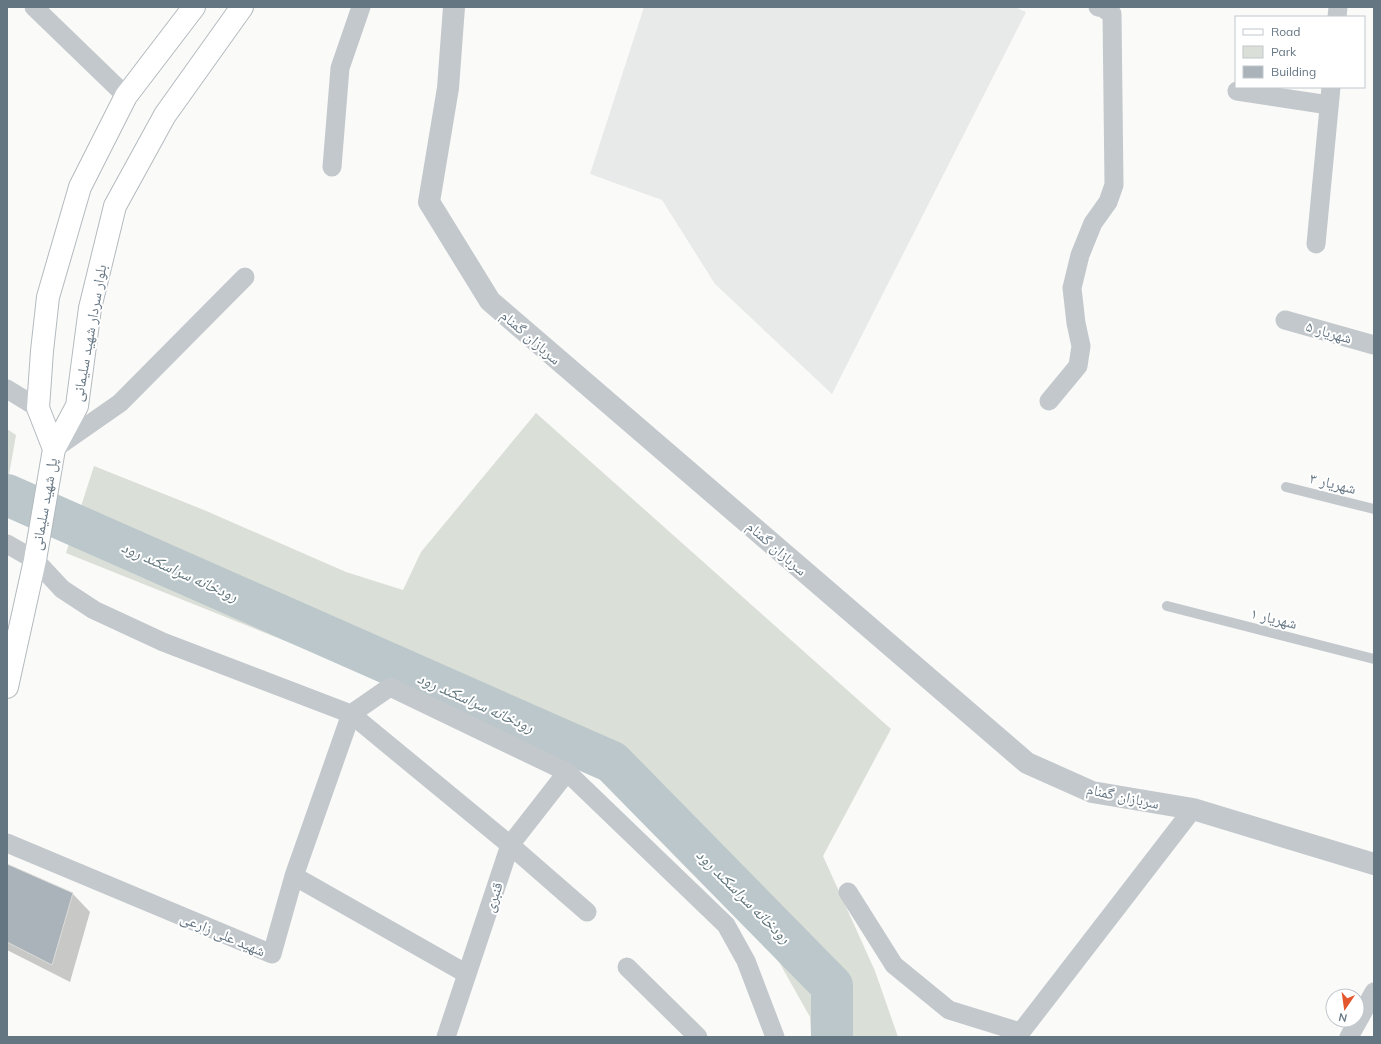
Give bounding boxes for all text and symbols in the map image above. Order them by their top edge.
legend [1235,16,1365,88]
text: Road [1271,24,1300,39]
text: Park [1271,44,1297,59]
text: Building [1271,64,1316,79]
street label: بلوار سردار شهید سلیمانی [68,263,111,403]
street label: سربازان گمنام [496,306,565,369]
street label: شهریار ۵ [1304,316,1354,348]
street label: پل شهید سلیمانی [27,456,62,552]
street label: شهریار ۳ [1308,468,1358,498]
street label: سربازان گمنام [742,517,811,580]
water label: رودخانه سراسکند رود [119,536,241,606]
street label: شهریار ۱ [1249,603,1299,633]
water label: رودخانه سراسکند رود [415,667,537,737]
street label: سربازان گمنام [1085,779,1161,814]
water label: رودخانه سراسکند رود [692,844,796,948]
street label: قنبری [479,880,508,915]
street label: شهيد علی زارعی [177,908,268,961]
north arrow [1325,988,1365,1028]
text: N [1337,1010,1348,1025]

